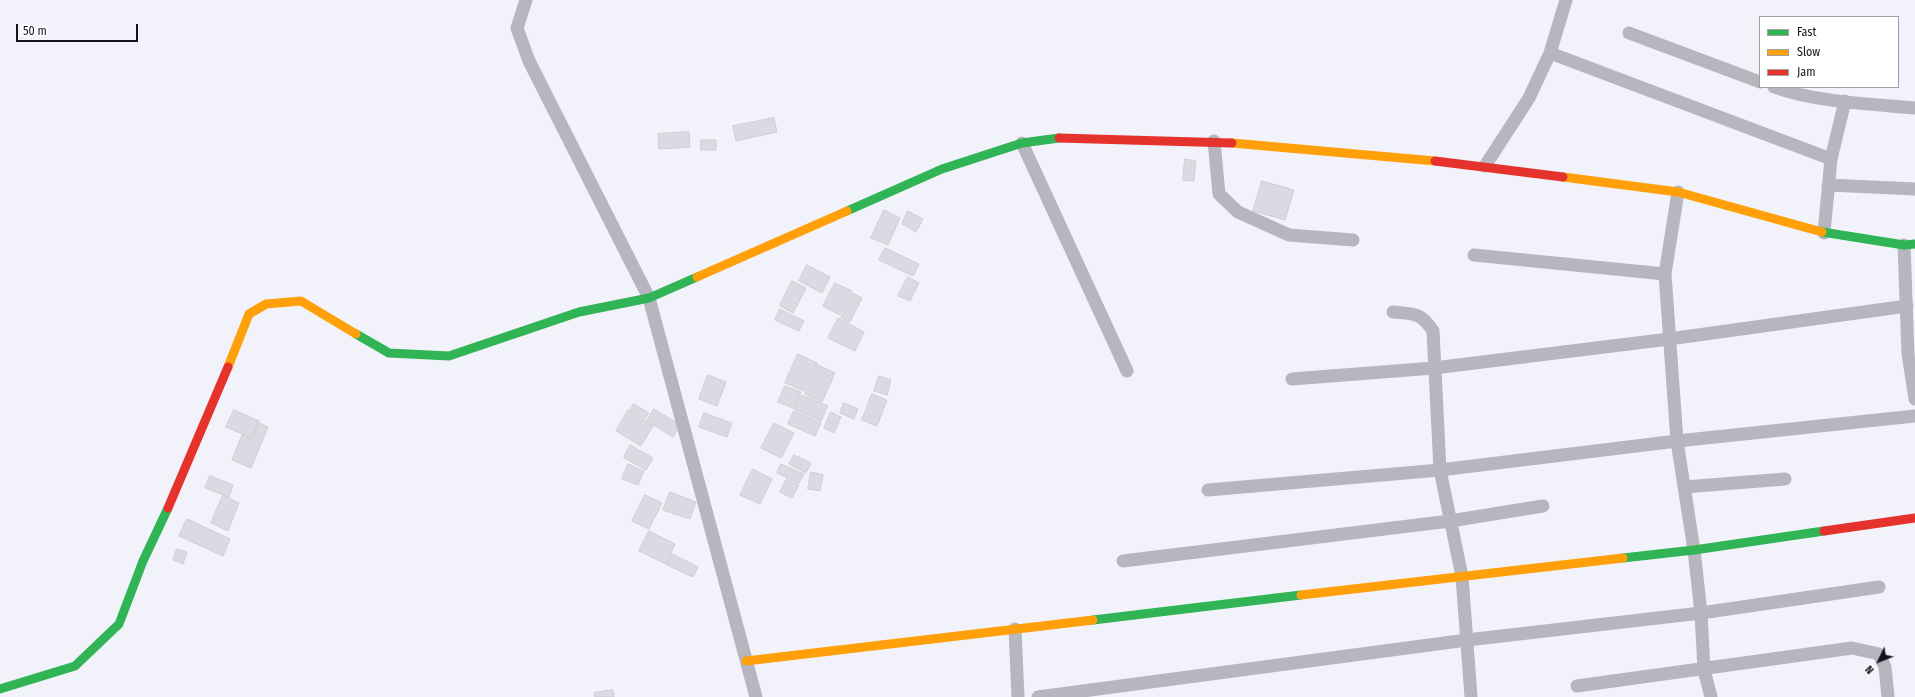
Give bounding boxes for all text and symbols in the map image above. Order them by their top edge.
scale bar [18,16,140,42]
legend [1759,16,1899,88]
text: 50 m [23,24,47,38]
text: Fast [1797,25,1816,39]
text: Slow [1797,45,1820,59]
text: Jam [1797,65,1815,79]
north arrow [1859,641,1899,681]
text: N [1863,663,1877,676]

